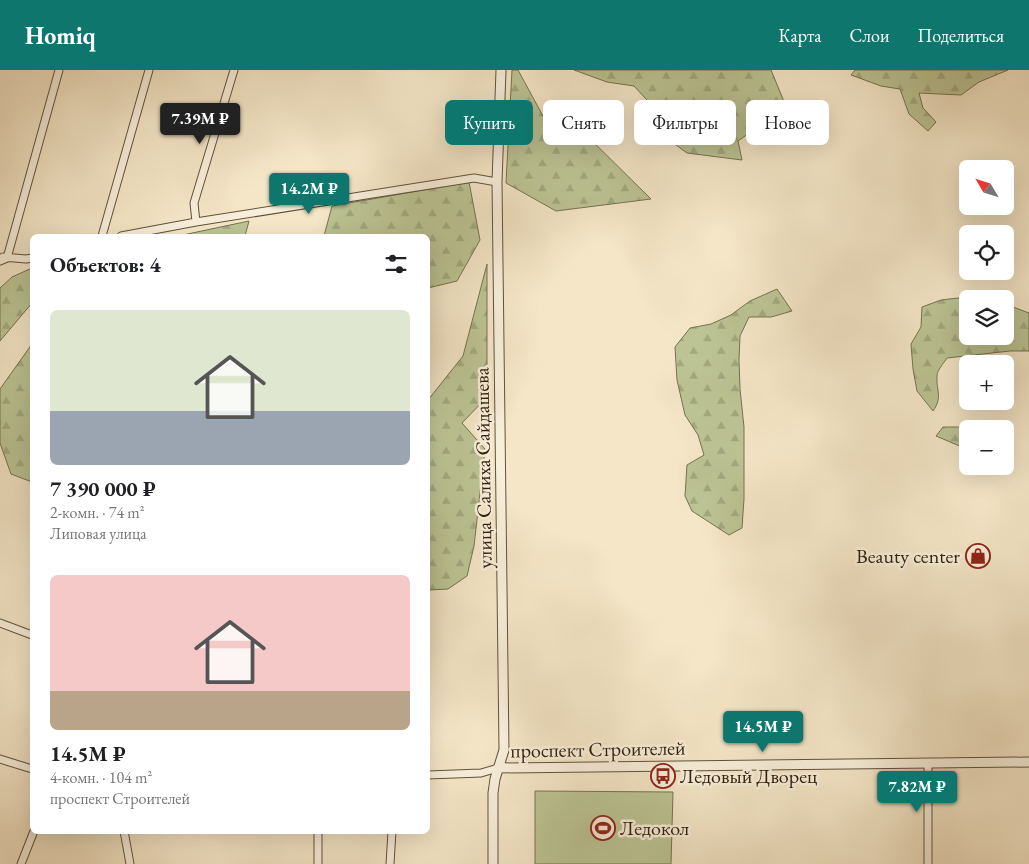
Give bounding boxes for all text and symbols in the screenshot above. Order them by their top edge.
text: Homiq [25,20,96,51]
text: Карта [779,24,822,47]
text: Слои [850,24,889,47]
text: Поделиться [917,24,1004,47]
chip: Купить [445,100,533,145]
chip: Снять [543,100,624,145]
chip: Фильтры [634,100,736,145]
chip: Новое [746,100,829,145]
pin: 7.39M ₽ [154,102,246,145]
text: 7.39M ₽ [171,108,229,129]
north arrow [959,160,1014,215]
map controls [959,160,1014,475]
pin: 14.2M ₽ [263,172,355,215]
text: 14.2M ₽ [280,178,338,199]
button: locate [959,225,1014,280]
icon: filters [382,250,410,278]
text: Объектов: 4 [50,251,161,278]
button: layers [959,290,1014,345]
icon: home [185,342,275,432]
button: + [959,355,1014,410]
street label: улица Салиха Сайдашева [468,367,498,569]
button: − [959,420,1014,475]
text: 7 390 000 ₽ [50,475,156,502]
text: 2-комн. · 74 m² [50,502,145,523]
text: Липовая улица [50,523,147,544]
place label: Beauty center [856,543,960,569]
shop icon: Beauty center [965,543,991,569]
icon: home [185,607,275,697]
pin: 14.5M ₽ [717,710,809,753]
text: 14.5M ₽ [734,716,792,737]
street label: проспект Строителей [510,734,686,764]
text: 14.5M ₽ [50,740,126,767]
bus stop icon: Ледовый Дворец [650,763,676,789]
place label: Ледовый Дворец [680,763,818,789]
text: 4-комн. · 104 m² [50,767,152,788]
pin: 7.82M ₽ [871,770,963,813]
text: 7.82M ₽ [888,776,946,797]
text: проспект Строителей [50,788,190,809]
sports icon: Ледокол [590,815,616,841]
place label: Ледокол [620,815,690,841]

